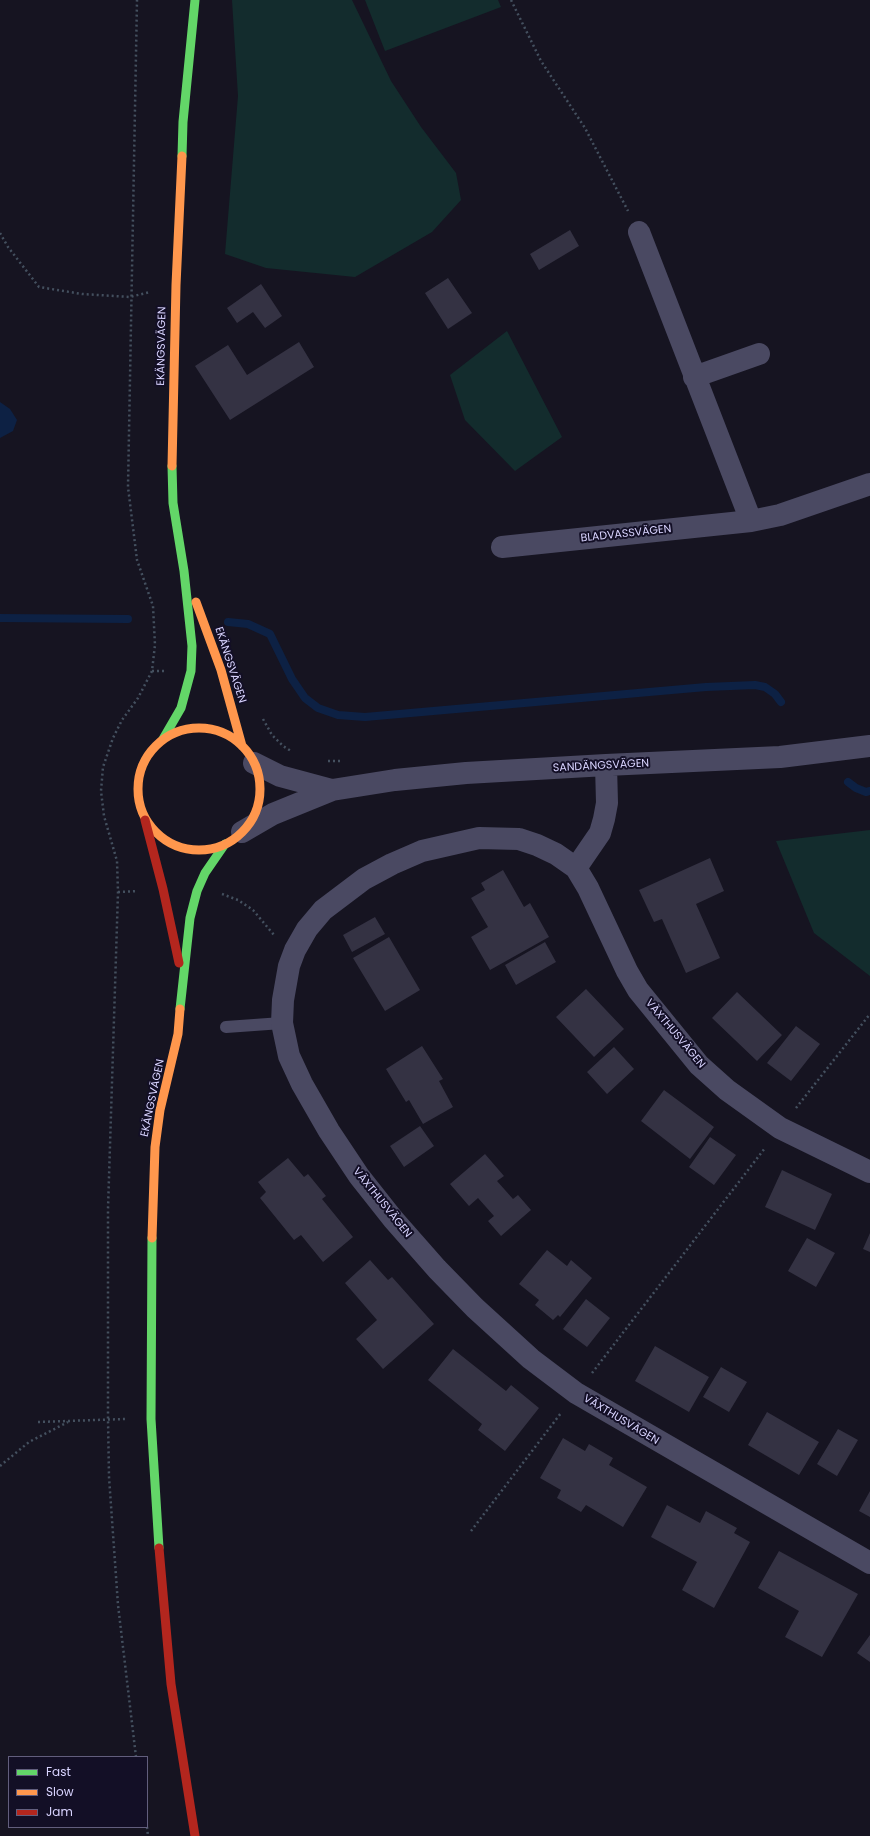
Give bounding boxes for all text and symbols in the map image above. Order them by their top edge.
street label: EKÄNGSVÄGEN [155,306,169,386]
street label: BLADVASSVÄGEN [580,523,672,545]
street label: EKÄNGSVÄGEN [211,625,249,705]
street label: SANDÄNGSVÄGEN [553,757,649,775]
street label: VÄXTHUSVÄGEN [642,997,708,1071]
street label: EKÄNGSVÄGEN [138,1058,168,1138]
street label: VÄXTHUSVÄGEN [350,1165,414,1241]
street label: VÄXTHUSVÄGEN [581,1392,661,1448]
legend [8,1756,148,1828]
text: Fast [46,1763,71,1780]
text: Slow [46,1783,74,1800]
text: Jam [46,1803,73,1820]

